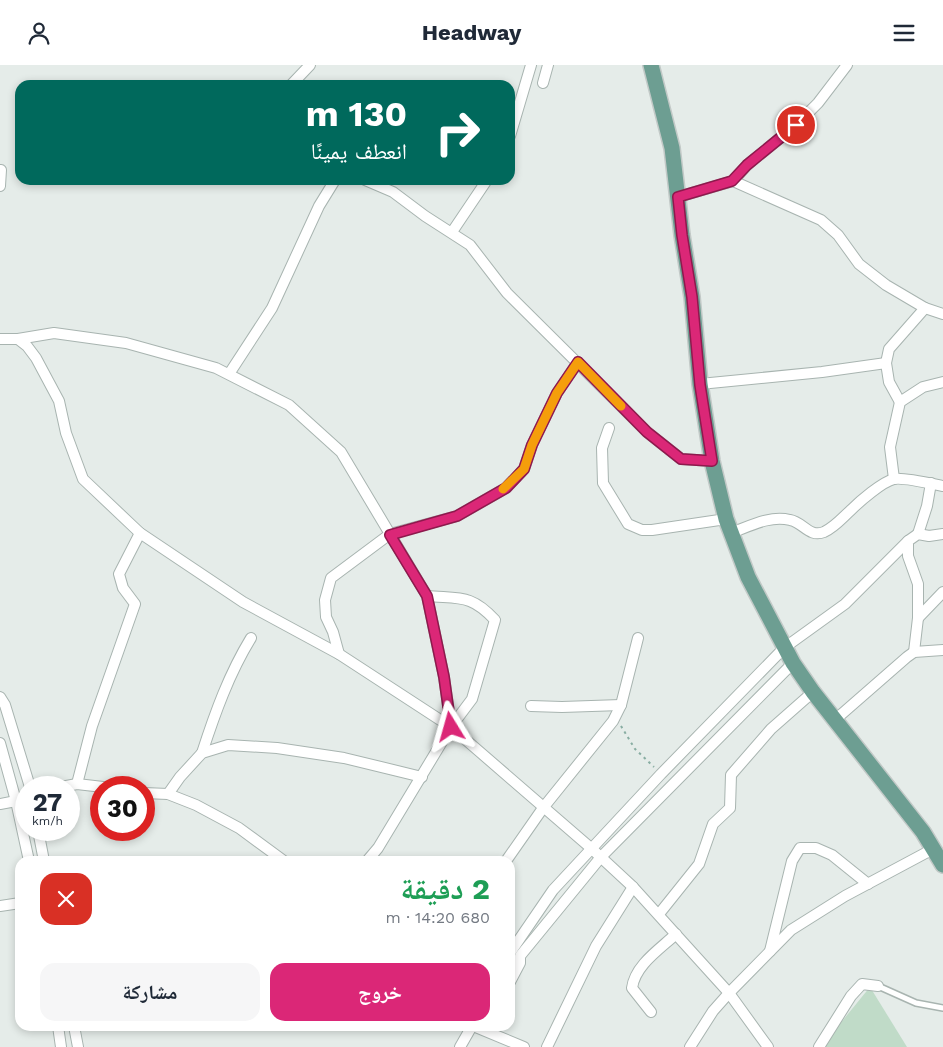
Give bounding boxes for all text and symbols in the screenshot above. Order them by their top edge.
icon: person [25,19,53,47]
icon: menu [890,19,918,47]
text: Headway [422,20,521,45]
text: 130 m [306,93,407,135]
icon: right [425,100,490,165]
pin [775,104,817,146]
icon: arrive [782,111,810,139]
text: انعطف يمينًا [311,139,407,164]
position arrow [424,700,476,752]
speed limit sign: 30 [90,776,155,841]
text: 27 [33,788,62,817]
text: km/h [32,814,63,828]
text: 2 دقيقة [401,871,490,906]
button: close [40,873,92,925]
text: 680 m · 14:20 [385,908,490,927]
button: مشاركة [40,963,260,1021]
button: خروج [270,963,490,1021]

